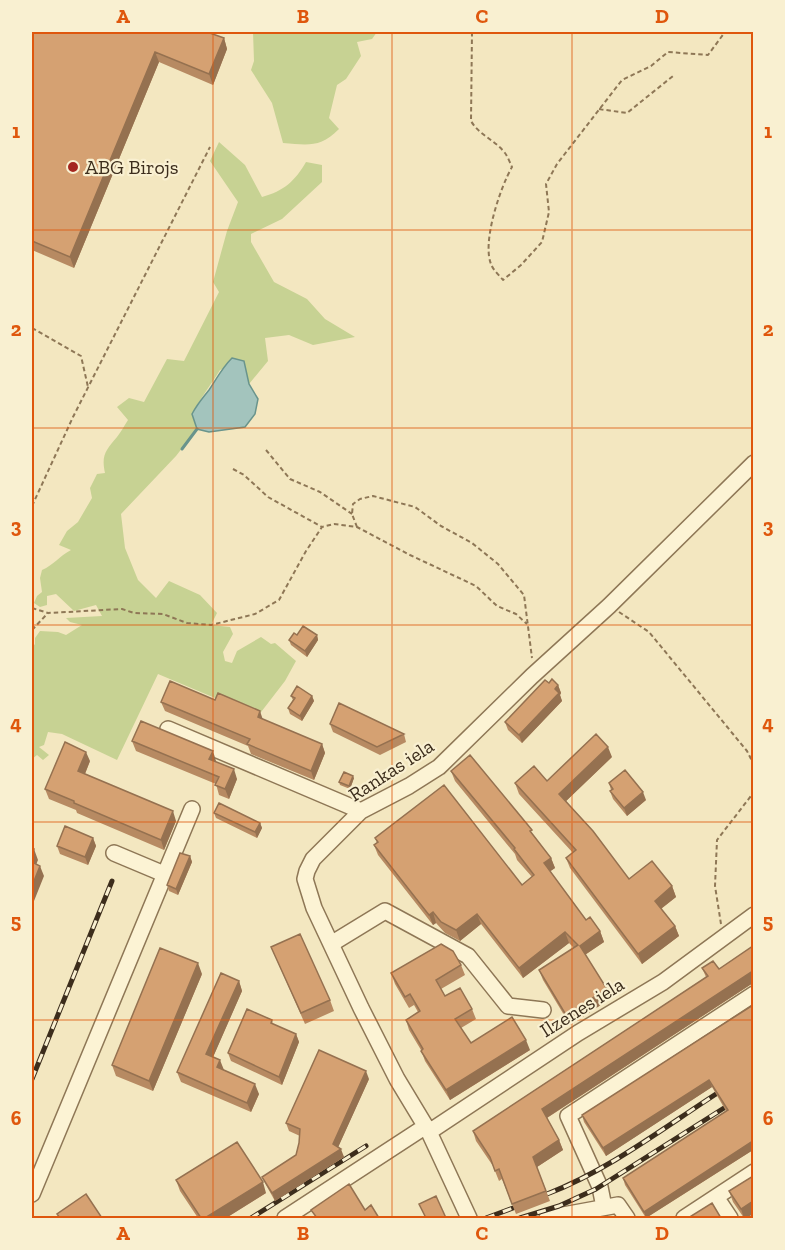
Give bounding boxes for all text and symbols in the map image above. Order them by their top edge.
text: A [116,4,130,28]
text: B [297,4,309,28]
text: C [476,4,489,28]
text: D [655,4,669,28]
text: 1 [12,119,20,143]
text: 1 [764,119,772,143]
place label: ABG Birojs [85,155,179,179]
marker: ABG Birojs [66,160,80,174]
text: 2 [11,317,22,341]
text: 2 [763,317,774,341]
text: 3 [11,514,22,538]
text: 3 [763,514,774,538]
text: 4 [10,711,22,735]
text: 4 [762,711,774,735]
street label: Rankas iela [344,733,438,806]
text: 5 [11,909,21,933]
text: 5 [763,909,773,933]
street label: Ilzenes iela [536,972,629,1042]
text: 6 [11,1106,22,1130]
text: 6 [763,1106,774,1130]
text: A [116,1221,130,1245]
text: B [297,1221,309,1245]
text: C [476,1221,489,1245]
text: D [655,1221,669,1245]

